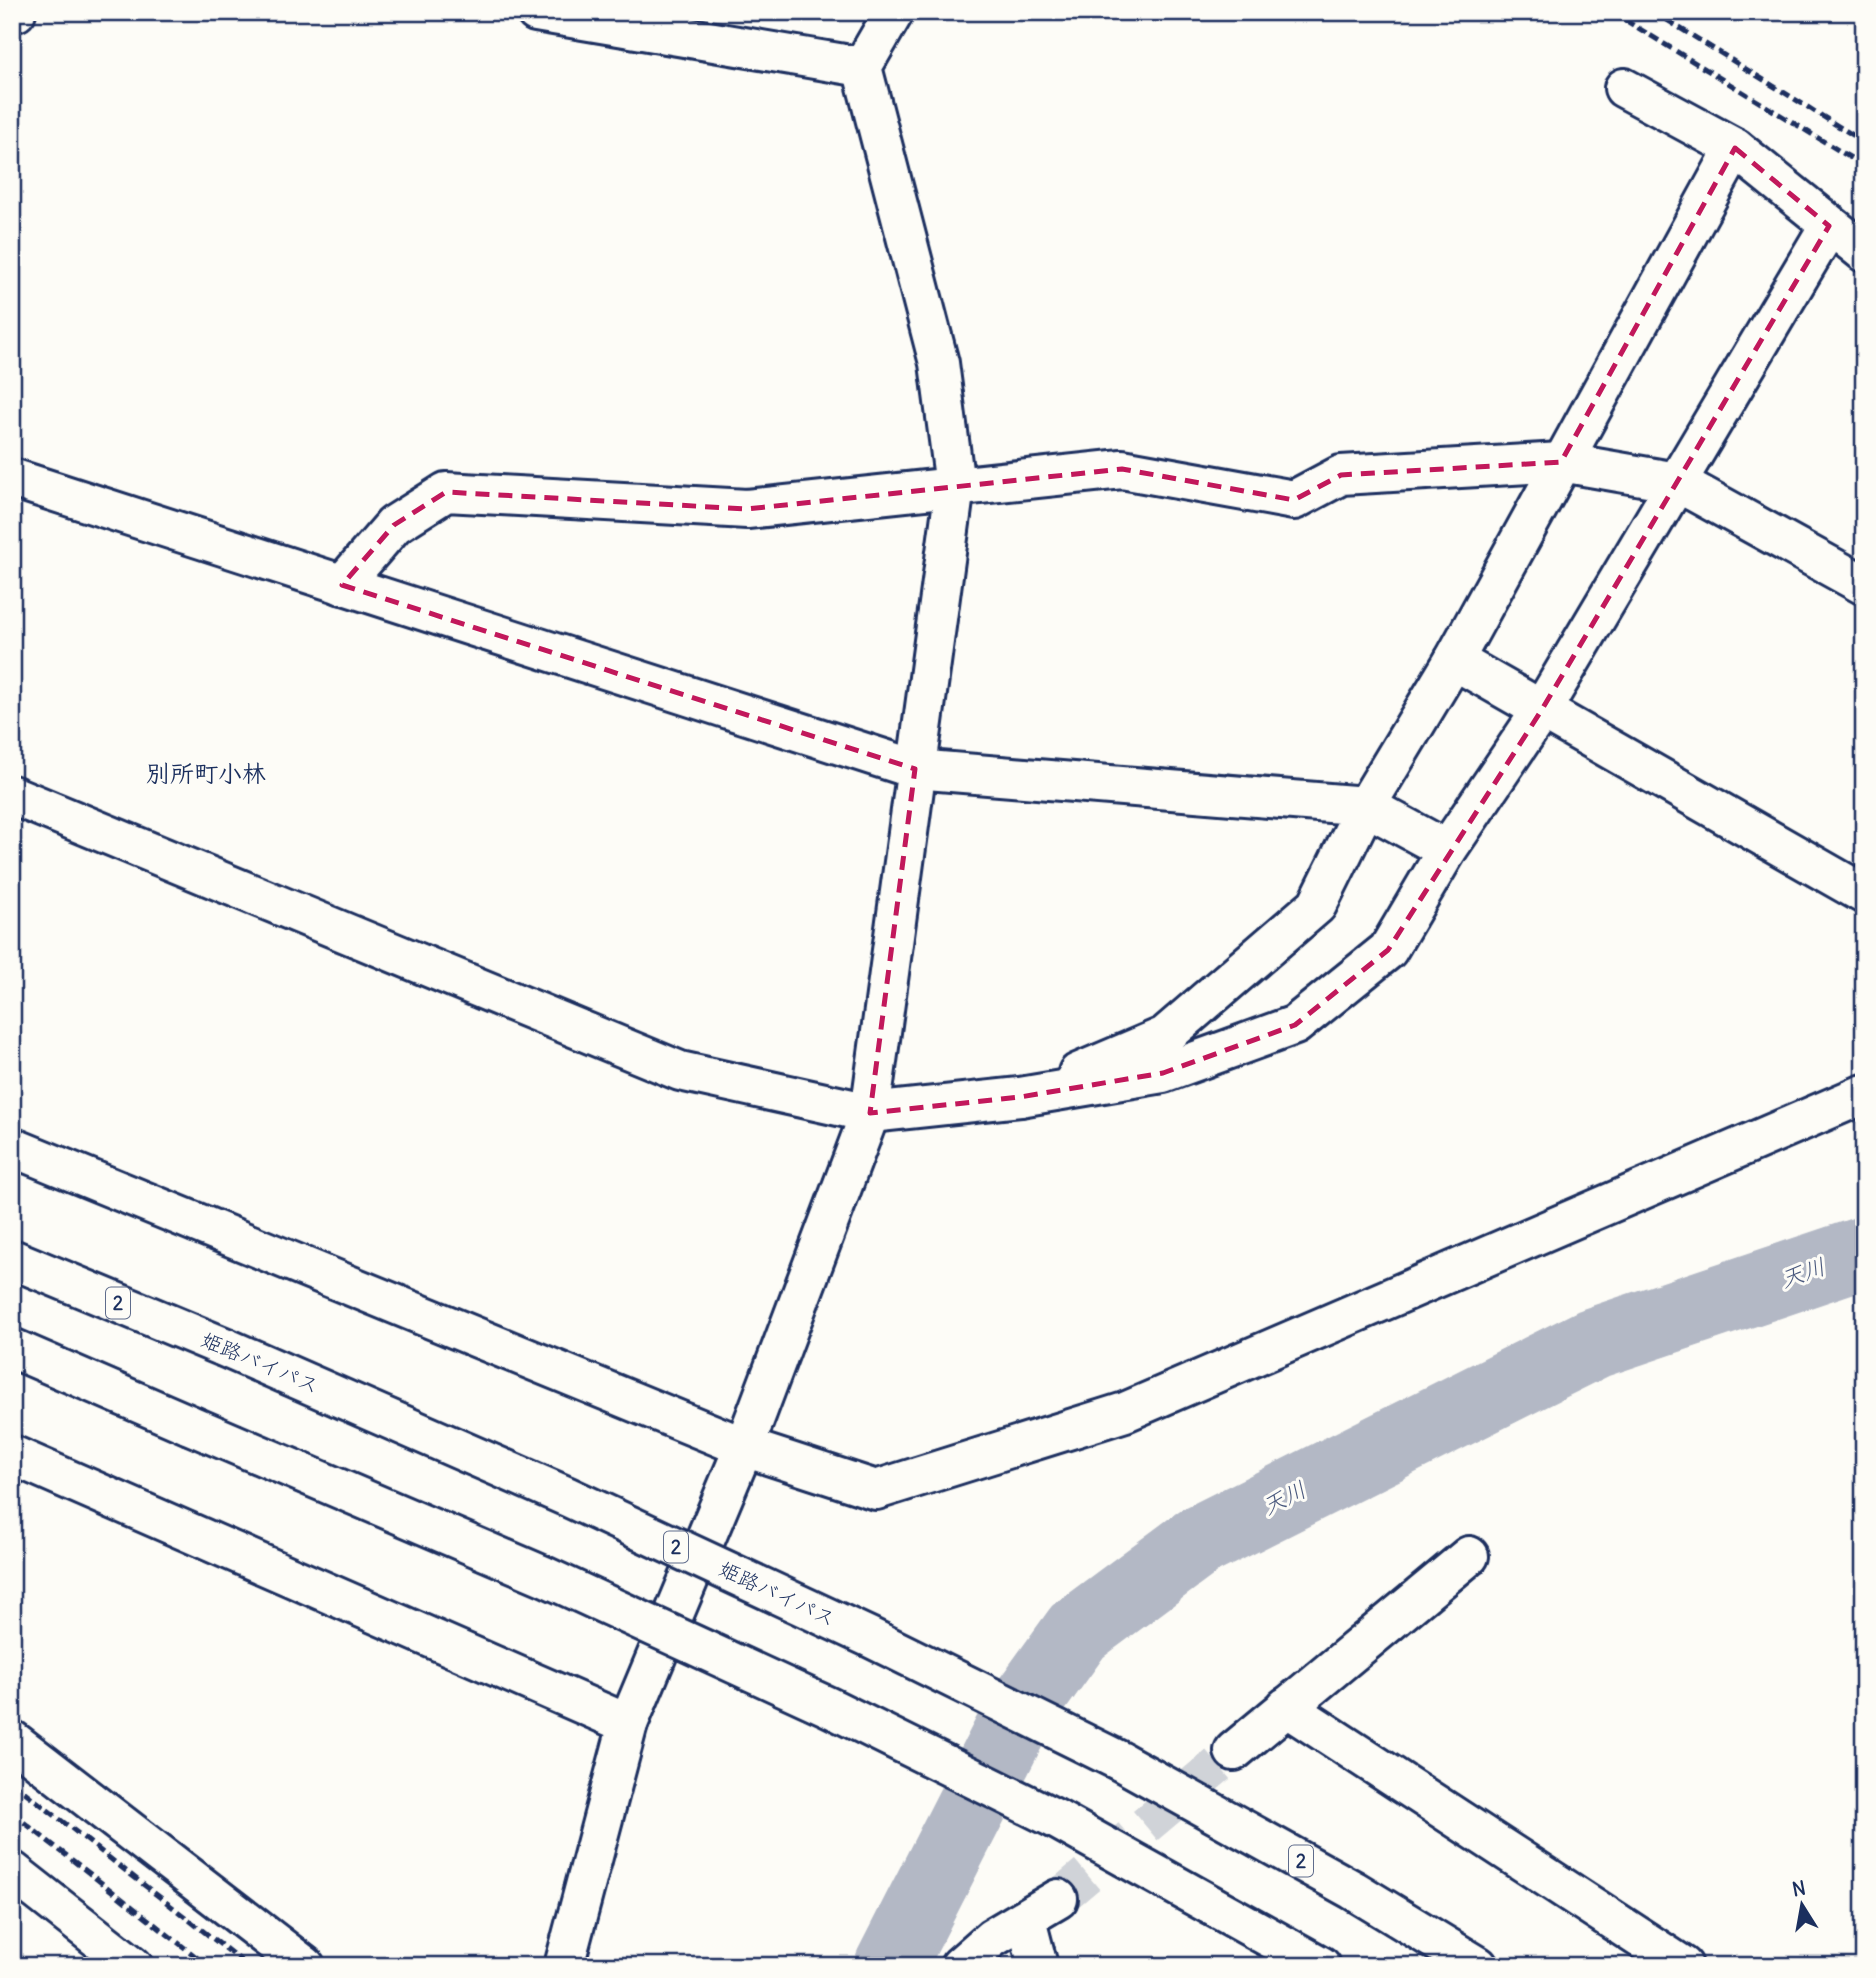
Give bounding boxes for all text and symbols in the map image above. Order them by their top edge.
district label: 別所町小林 [146,758,266,788]
water label: 天川 [1776,1251,1829,1294]
road number: 2 [106,1288,130,1318]
street label: 姫路バイパス [197,1326,323,1400]
water label: 天川 [1257,1474,1311,1521]
road number: 2 [664,1532,688,1562]
street label: 姫路バイパス [715,1555,840,1632]
road number: 2 [1289,1845,1313,1876]
north arrow [1768,1870,1838,1940]
text: N [1790,1875,1807,1901]

